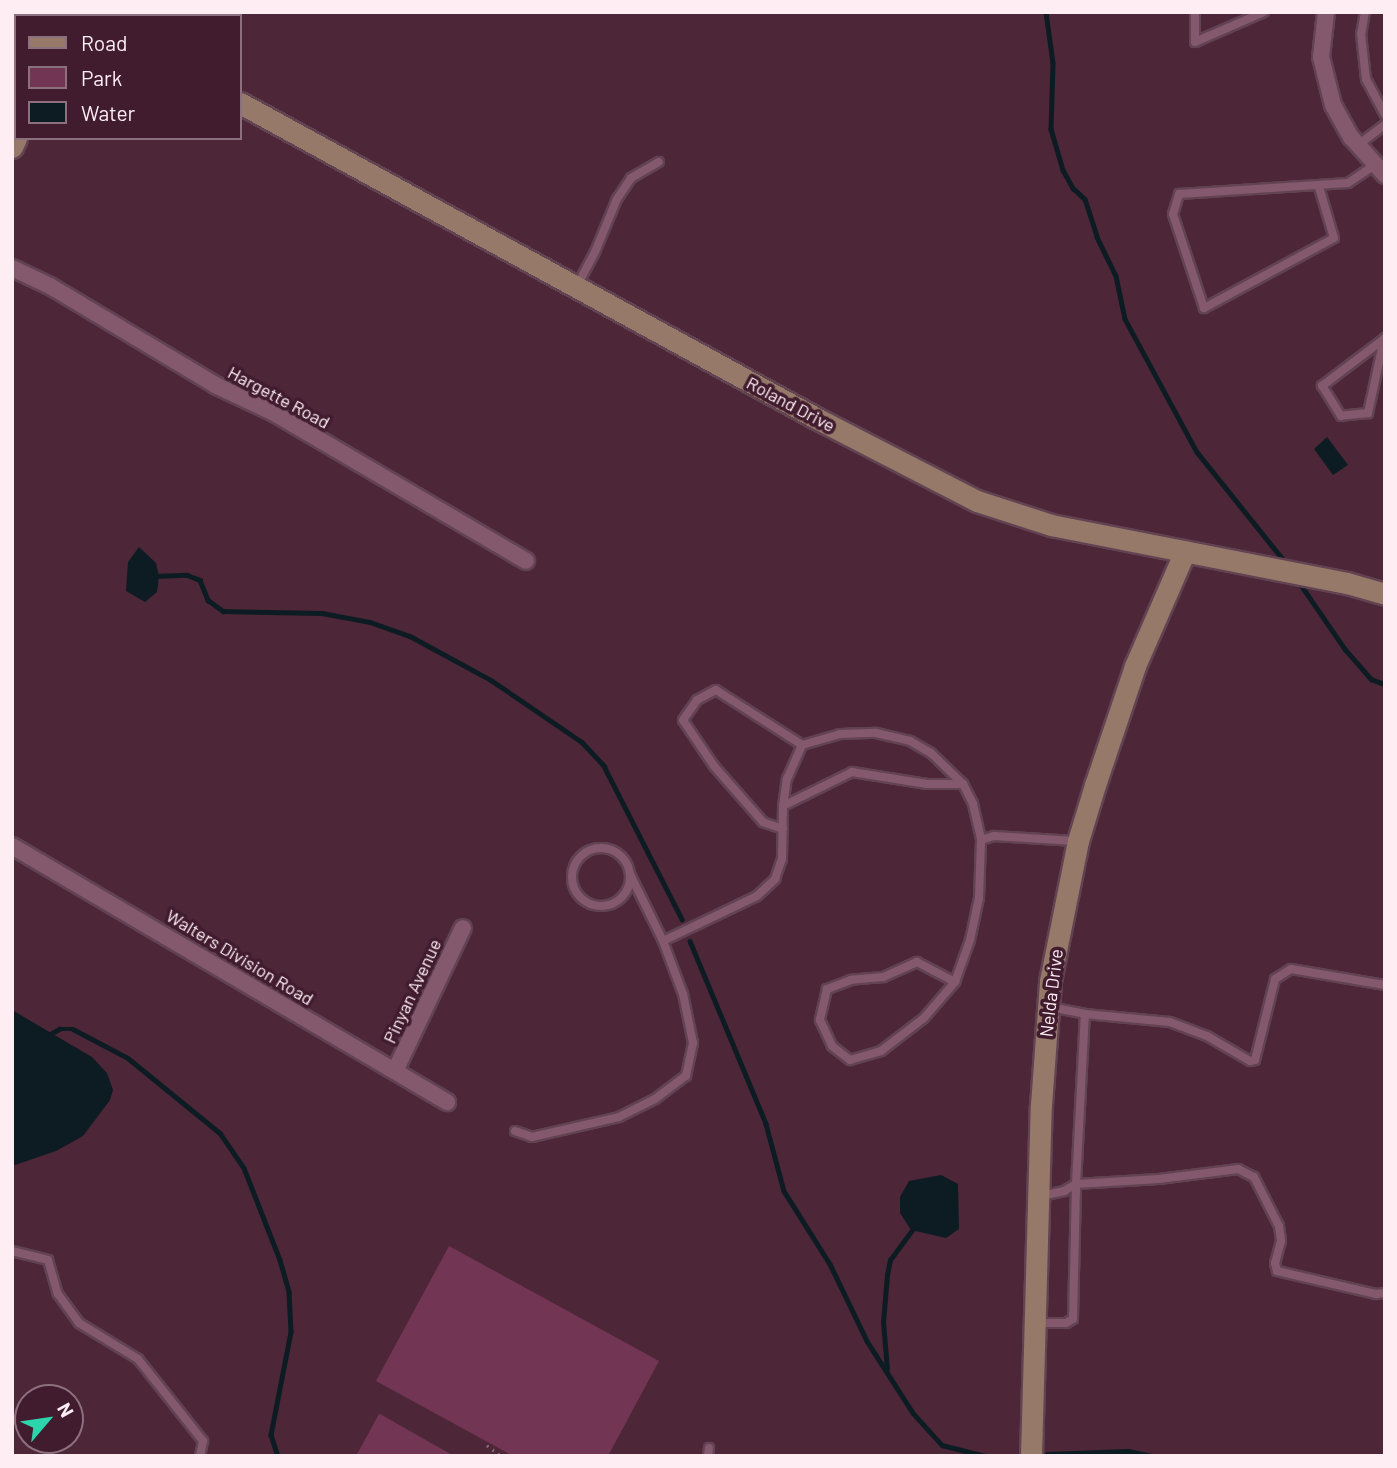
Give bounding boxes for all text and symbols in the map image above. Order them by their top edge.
legend [14,14,242,140]
text: Road [81,30,127,55]
text: Park [81,65,122,90]
text: Water [81,100,135,125]
street label: Hargette Road [224,361,334,433]
street label: Roland Drive [743,372,839,436]
street label: Walters Division Road [162,904,318,1010]
street label: Pinyan Avenue [378,935,446,1047]
street label: Nelda Drive [1035,948,1067,1038]
north arrow [14,1384,84,1454]
text: N [53,1398,79,1421]

